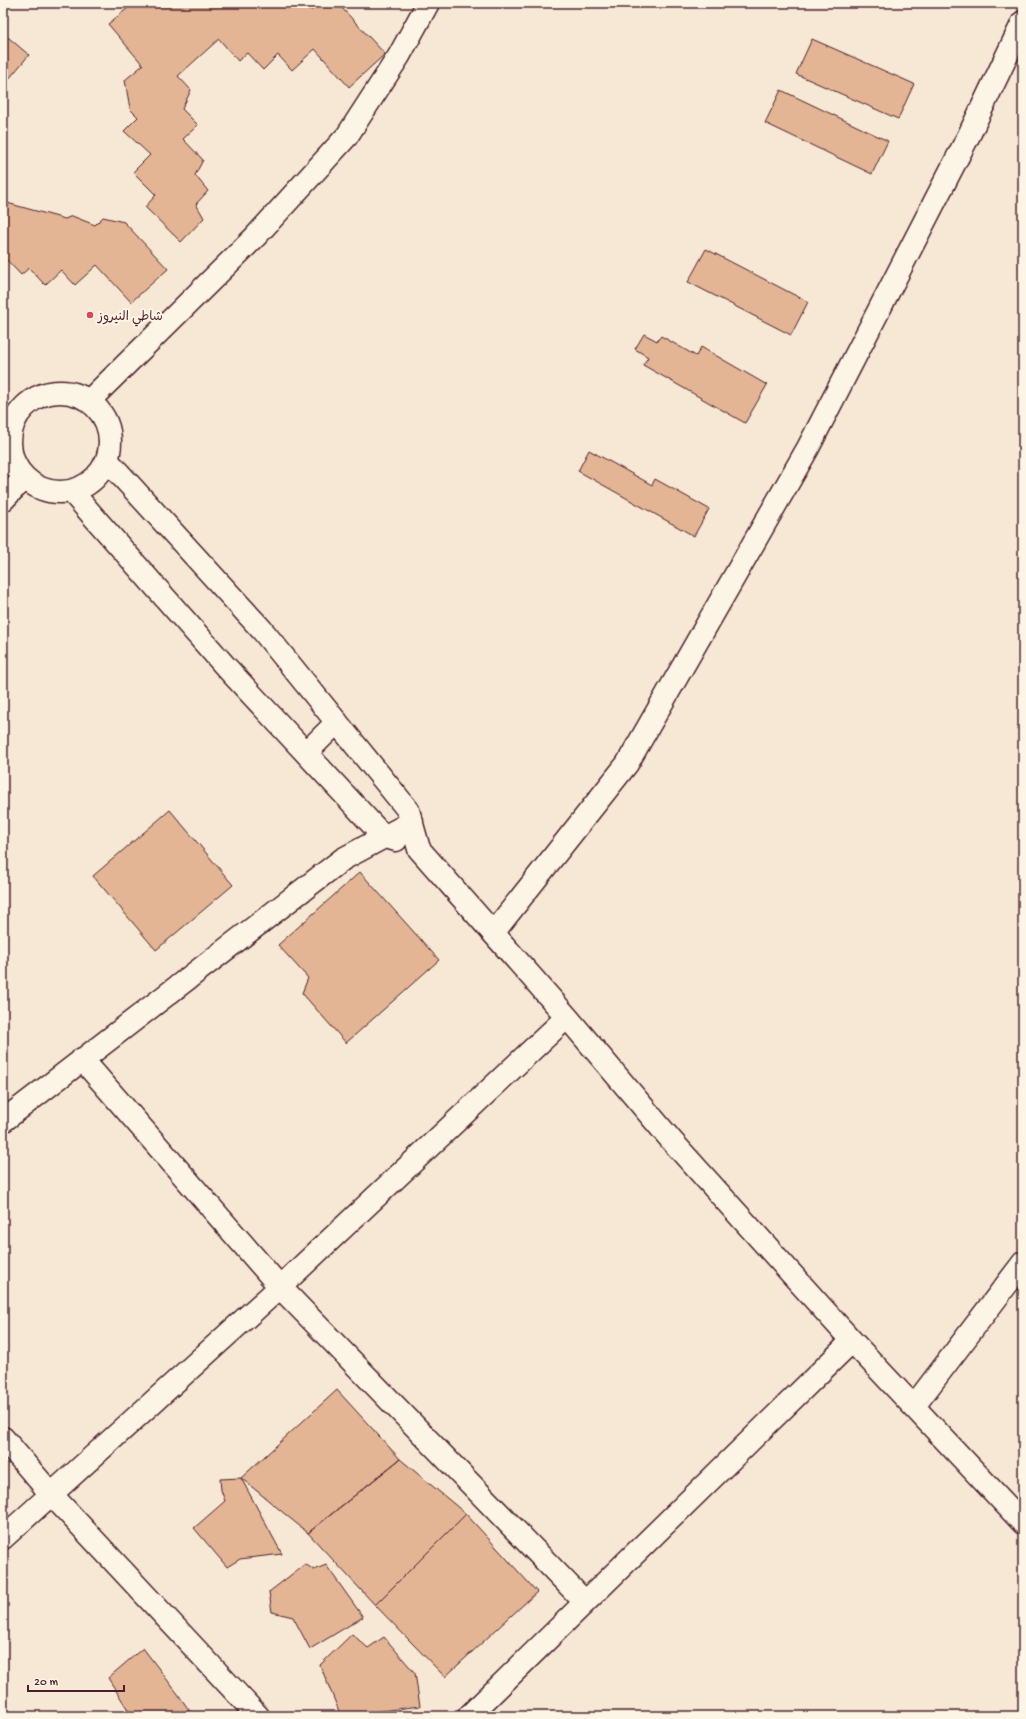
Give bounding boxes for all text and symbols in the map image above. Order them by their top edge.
marker: شاطي النيروز [85,310,95,320]
place label: شاطي النيروز [97,310,163,327]
scale bar [28,1667,124,1693]
text: 20 m [34,1676,59,1690]

